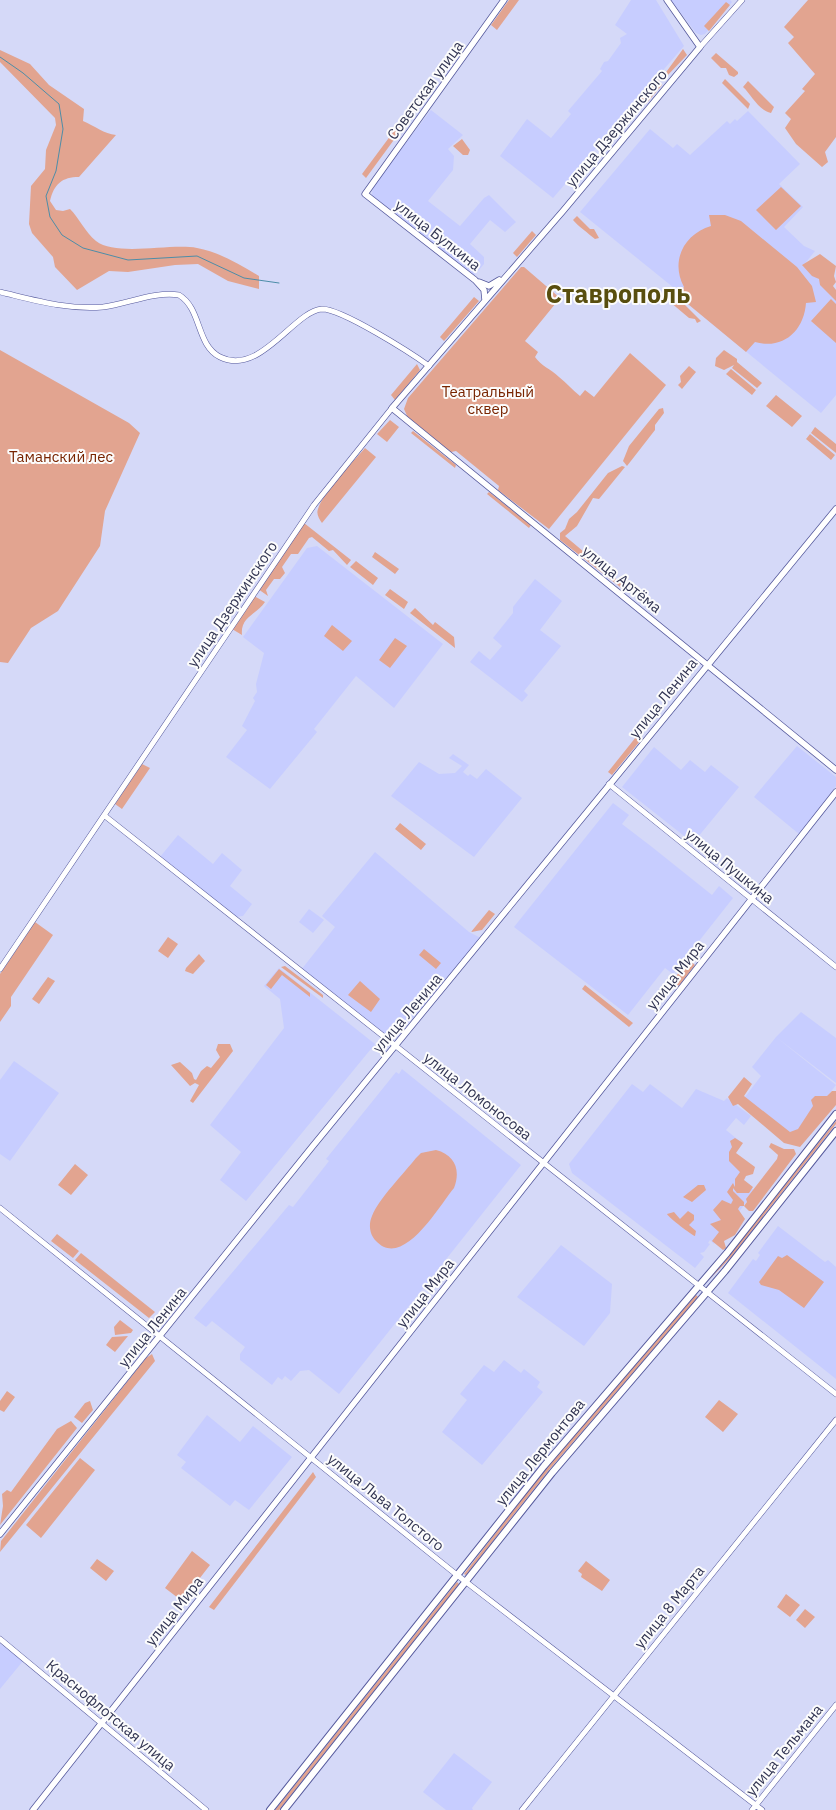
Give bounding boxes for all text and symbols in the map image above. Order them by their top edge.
street label: Советская улица [383,37,467,143]
street label: улица Дзержинского [561,65,671,191]
street label: улица Булкина [391,195,485,275]
district label: Ставрополь [546,277,690,310]
park label: Театральный сквер [442,382,534,418]
park label: Таманский лес [9,447,113,466]
street label: улица Дзержинского [183,537,281,671]
street label: улица Артёма [578,541,666,617]
street label: улица Ленина [625,654,701,742]
street label: улица Пушкина [682,824,778,908]
street label: улица Мира [642,937,708,1013]
street label: улица Ленина [368,969,446,1057]
street label: улица Ломоносова [420,1048,536,1144]
street label: улица Мира [392,1255,458,1331]
street label: улица Ленина [114,1283,190,1371]
street label: улица Лермонтова [491,1395,589,1509]
street label: улица Льва Толстого [324,1449,448,1555]
street label: улица 8 Марта [630,1562,708,1652]
street label: улица Мира [141,1573,207,1649]
street label: Краснофлотская улица [42,1655,180,1775]
street label: улица Тельмана [741,1700,827,1800]

